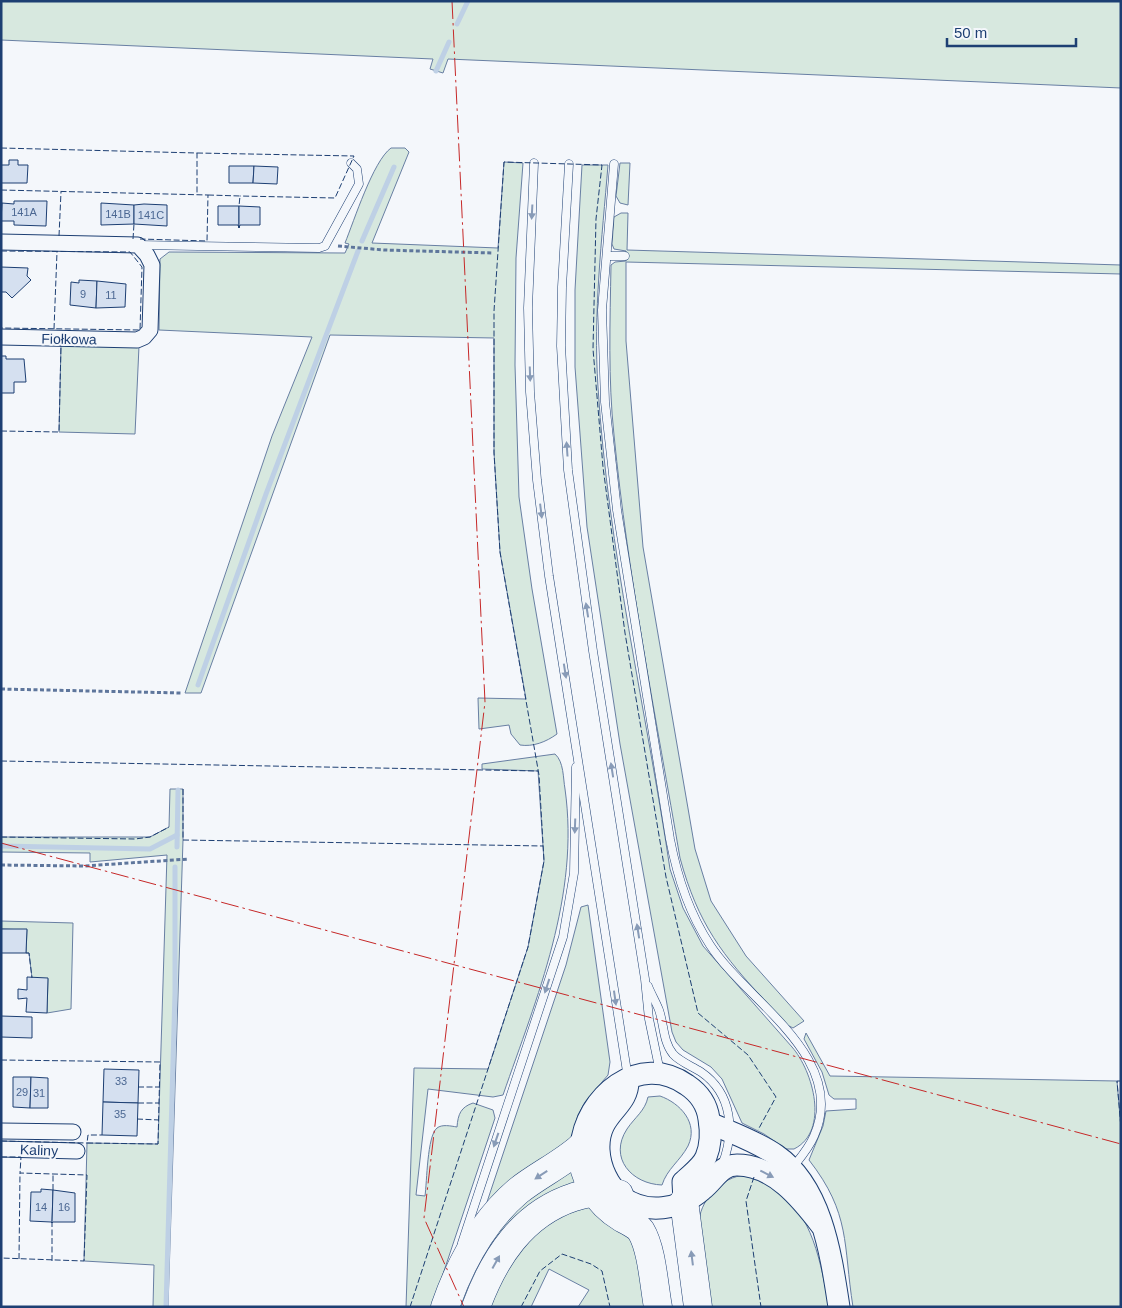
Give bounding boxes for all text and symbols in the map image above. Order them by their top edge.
scale bar [947,15,1076,47]
text: 50 m [954,24,987,41]
one-way arrow [527,204,535,220]
house number: 141A [11,206,38,218]
house number: 141B [105,208,131,220]
house number: 141C [138,209,164,221]
house number: 9 [80,288,86,300]
house number: 11 [105,289,117,301]
street label: Fiołkowa [41,331,97,347]
one-way arrow [526,366,534,382]
one-way arrow [562,440,570,456]
one-way arrow [537,503,545,519]
one-way arrow [583,602,591,618]
one-way arrow [561,664,569,680]
one-way arrow [608,762,616,778]
one-way arrow [571,819,579,835]
one-way arrow [633,923,641,939]
one-way arrow [543,978,551,993]
one-way arrow [612,991,620,1007]
house number: 33 [115,1075,127,1087]
house number: 29 [16,1086,28,1098]
house number: 31 [33,1087,45,1099]
house number: 35 [114,1108,126,1120]
one-way arrow [492,1133,500,1148]
street label: Kaliny [20,1141,58,1159]
one-way arrow [759,1170,774,1178]
one-way arrow [535,1171,548,1180]
house number: 14 [35,1201,47,1213]
house number: 16 [58,1201,70,1213]
one-way arrow [688,1250,696,1266]
one-way arrow [491,1256,500,1269]

